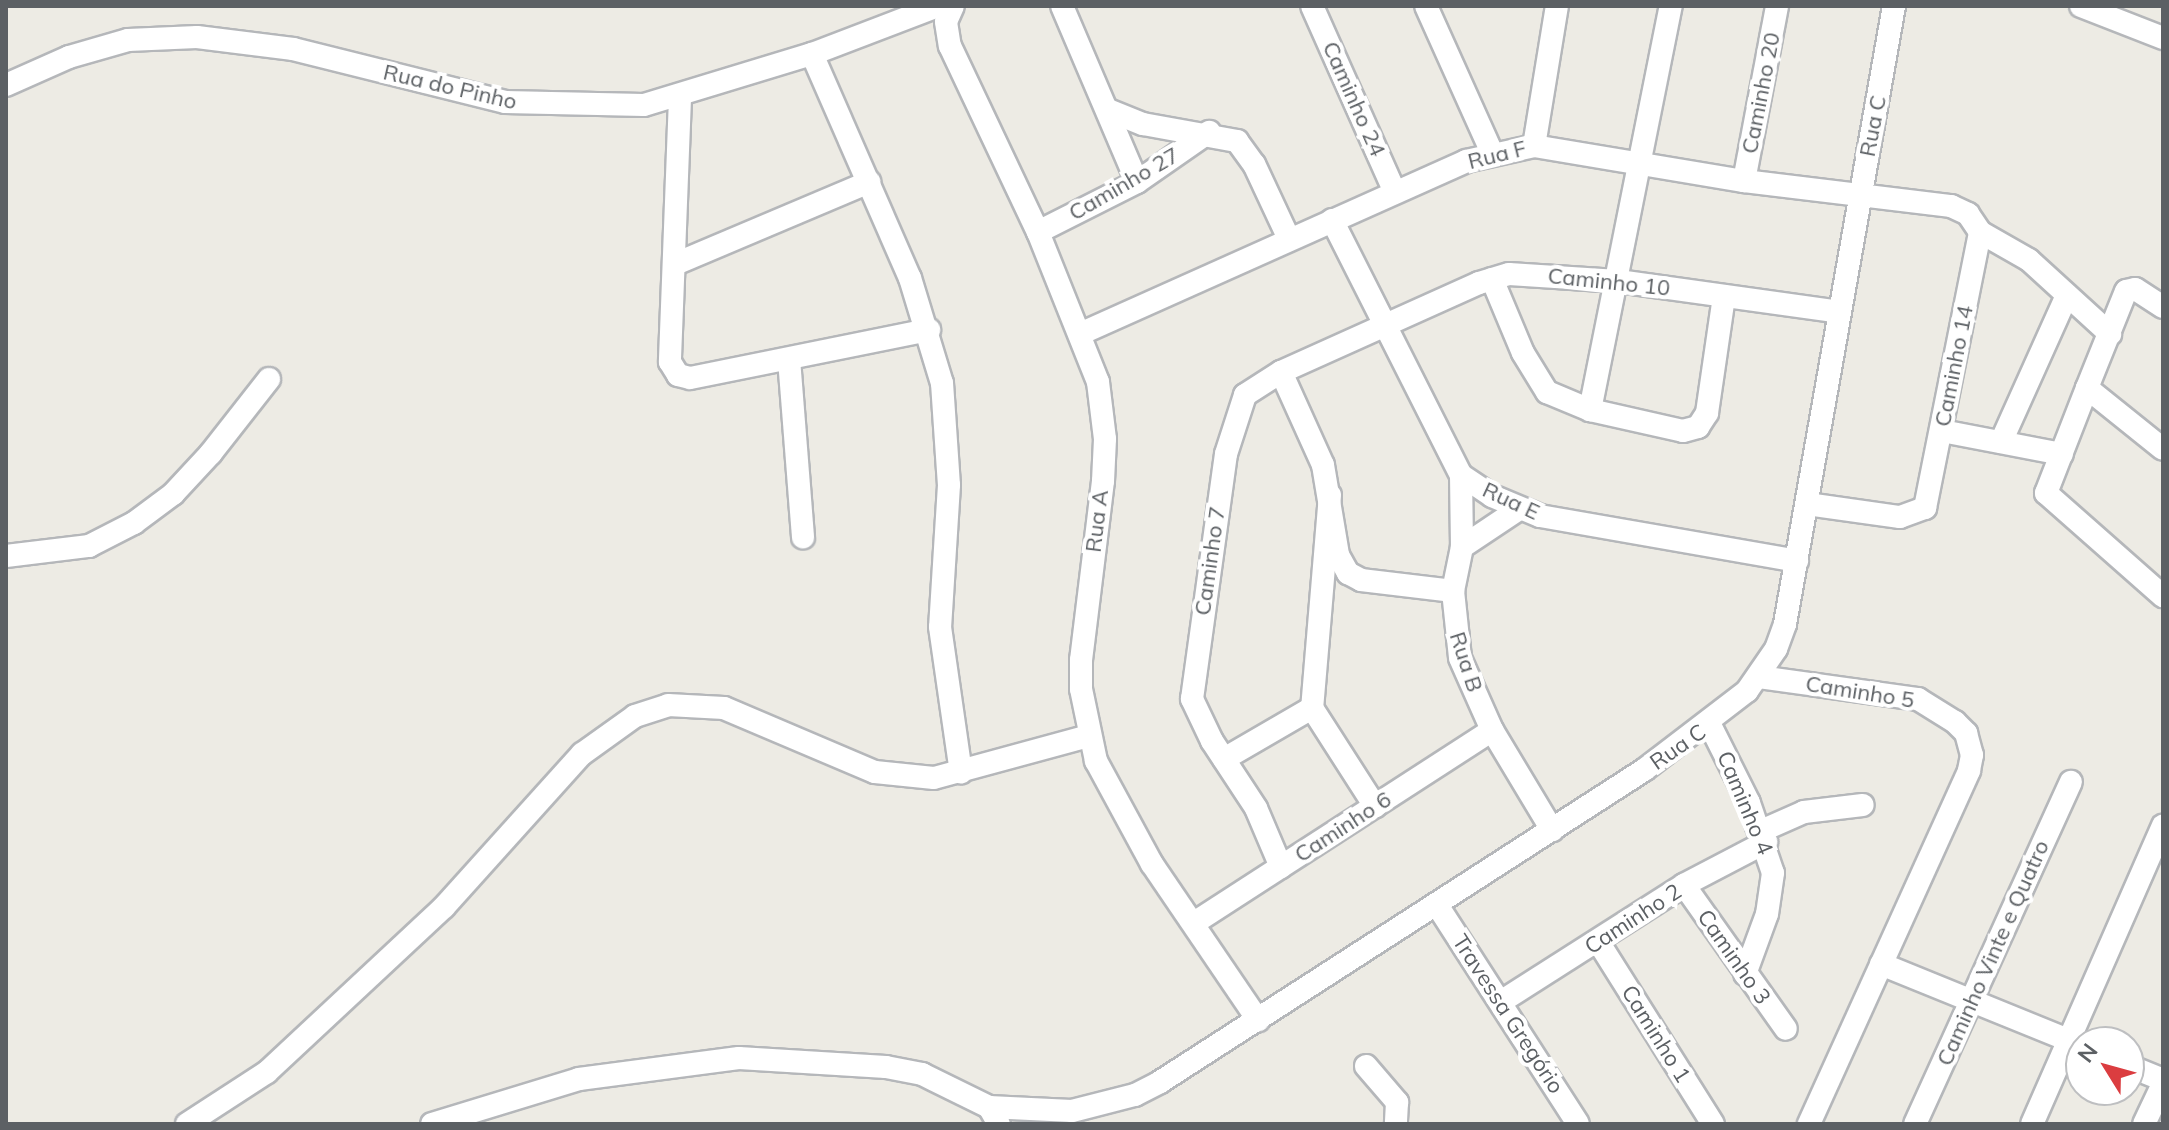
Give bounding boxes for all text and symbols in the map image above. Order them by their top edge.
street label: Caminho 20 [1736,30,1786,156]
street label: Caminho 24 [1317,37,1391,161]
street label: Rua do Pinho [381,59,519,115]
street label: Rua C [1854,93,1892,159]
street label: Rua F [1465,135,1529,175]
street label: Caminho 27 [1064,142,1184,226]
street label: Caminho 10 [1546,262,1672,302]
street label: Caminho 14 [1929,303,1979,429]
street label: Rua E [1478,476,1544,526]
street label: Rua A [1080,488,1114,554]
street label: Caminho 7 [1189,505,1231,617]
street label: Rua B [1444,629,1488,695]
street label: Caminho 5 [1804,670,1916,714]
street label: Rua C [1645,718,1711,776]
street label: Caminho 4 [1711,747,1779,859]
street label: Caminho 6 [1290,786,1396,868]
street label: Caminho Vinte e Quatro [1931,836,2055,1070]
street label: Caminho 2 [1580,878,1686,960]
street label: Caminho 3 [1692,904,1776,1010]
street label: Travessa Gregório [1447,930,1569,1098]
street label: Caminho 1 [1616,980,1696,1088]
north arrow [2065,1026,2145,1106]
text: N [2071,1038,2104,1068]

